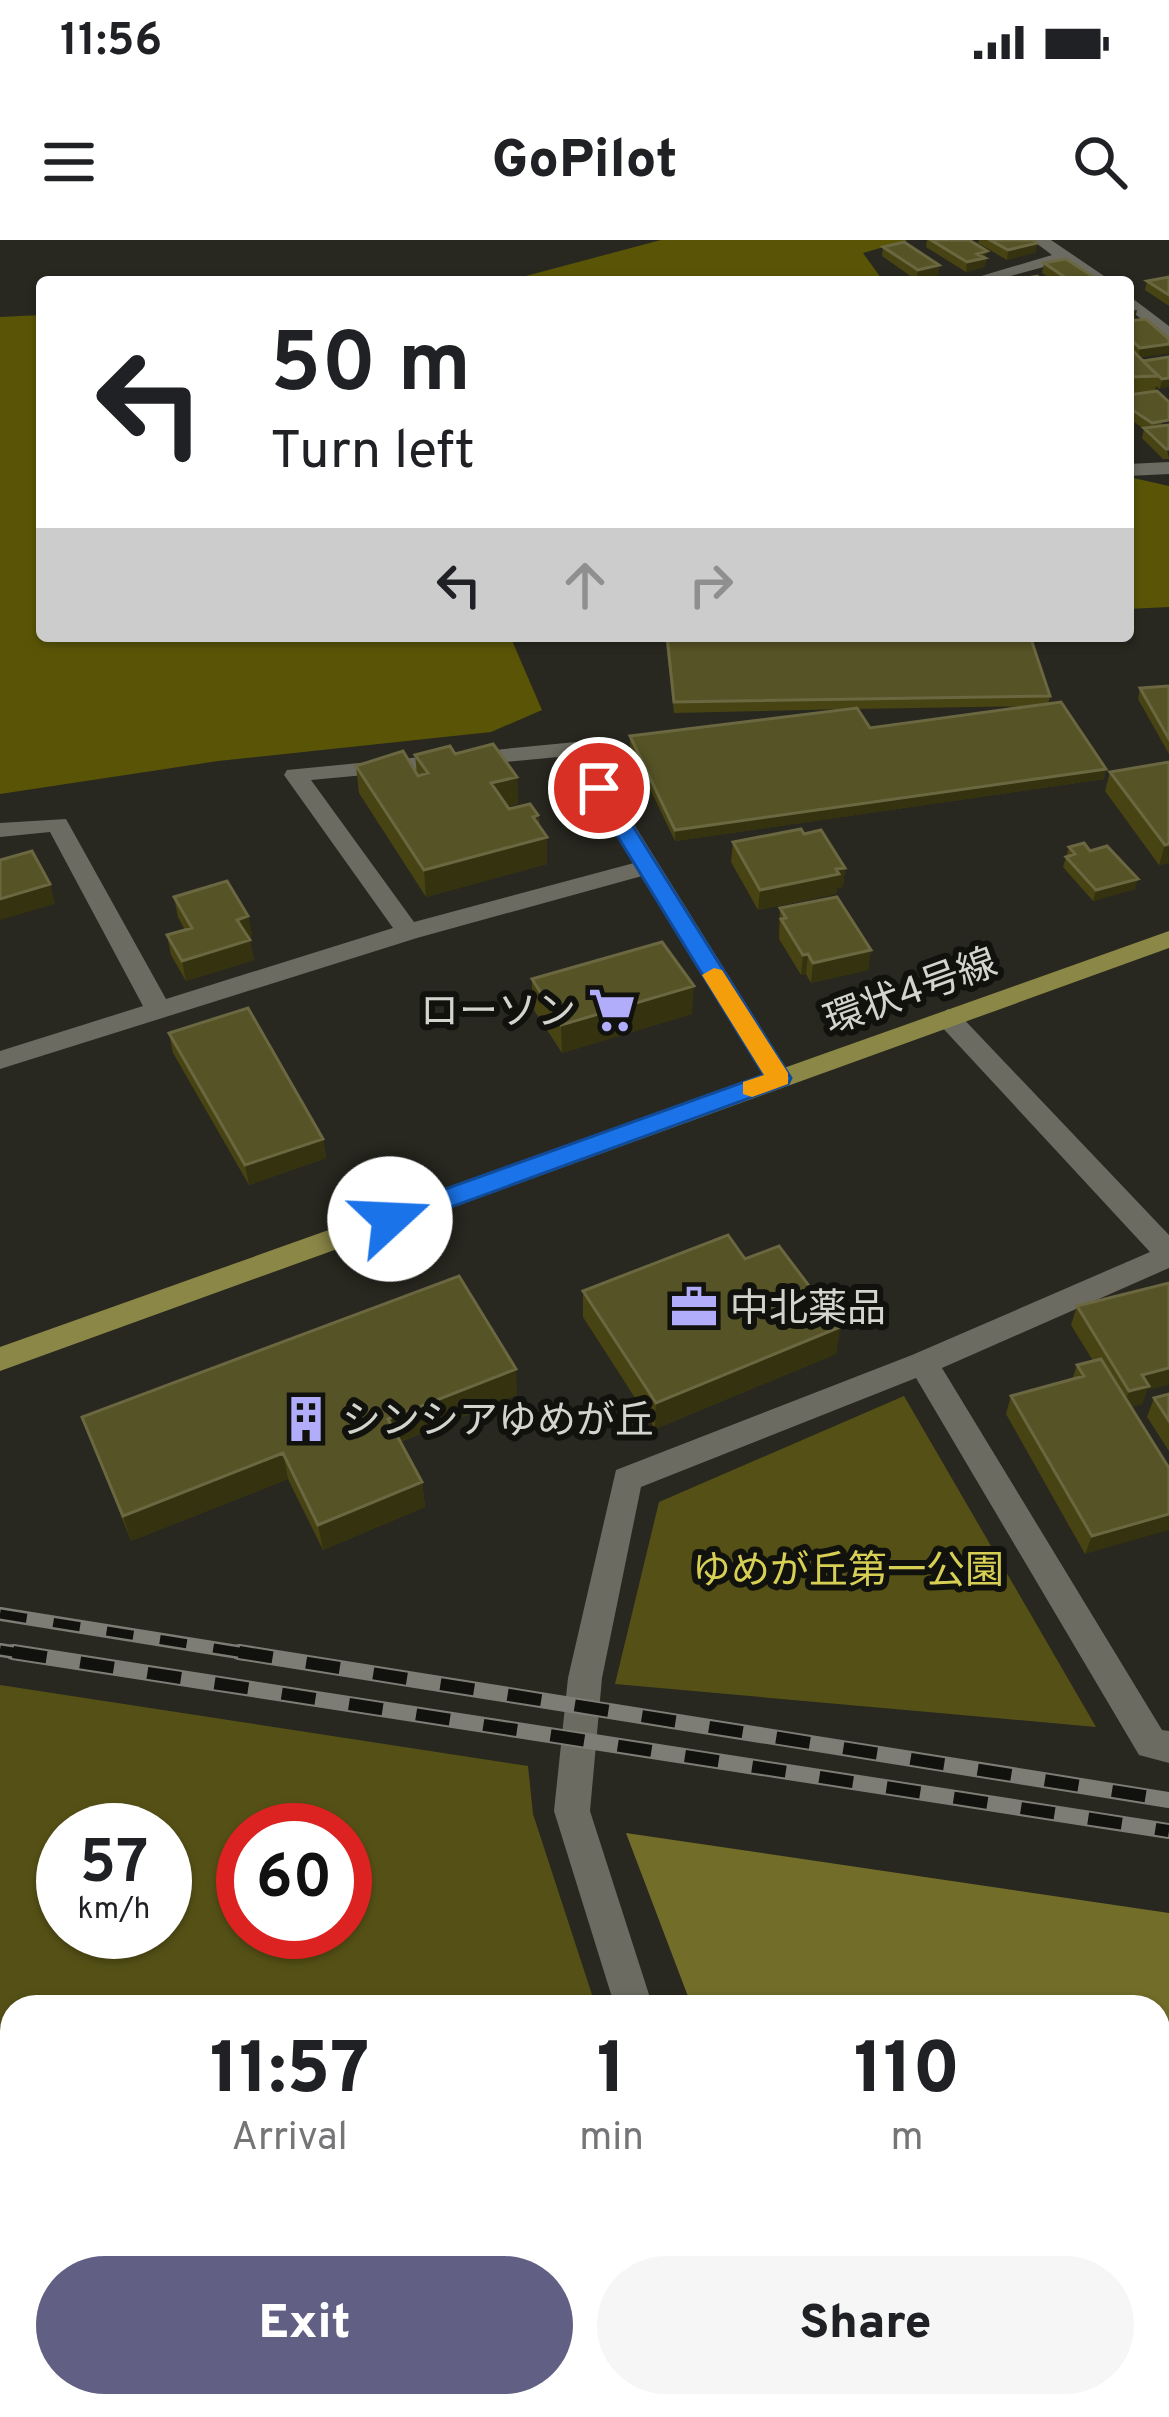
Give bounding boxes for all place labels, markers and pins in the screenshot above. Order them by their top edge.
pin [548,737,650,839]
supermarket icon: ローソン [587,985,637,1035]
place label: ローソン [420,990,576,1039]
office icon: 中北薬品 [669,1282,719,1332]
place label: 中北薬品 [730,1287,886,1336]
building icon: シンシアゆめが丘 [281,1394,331,1444]
place label: シンシアゆめが丘 [342,1399,654,1448]

